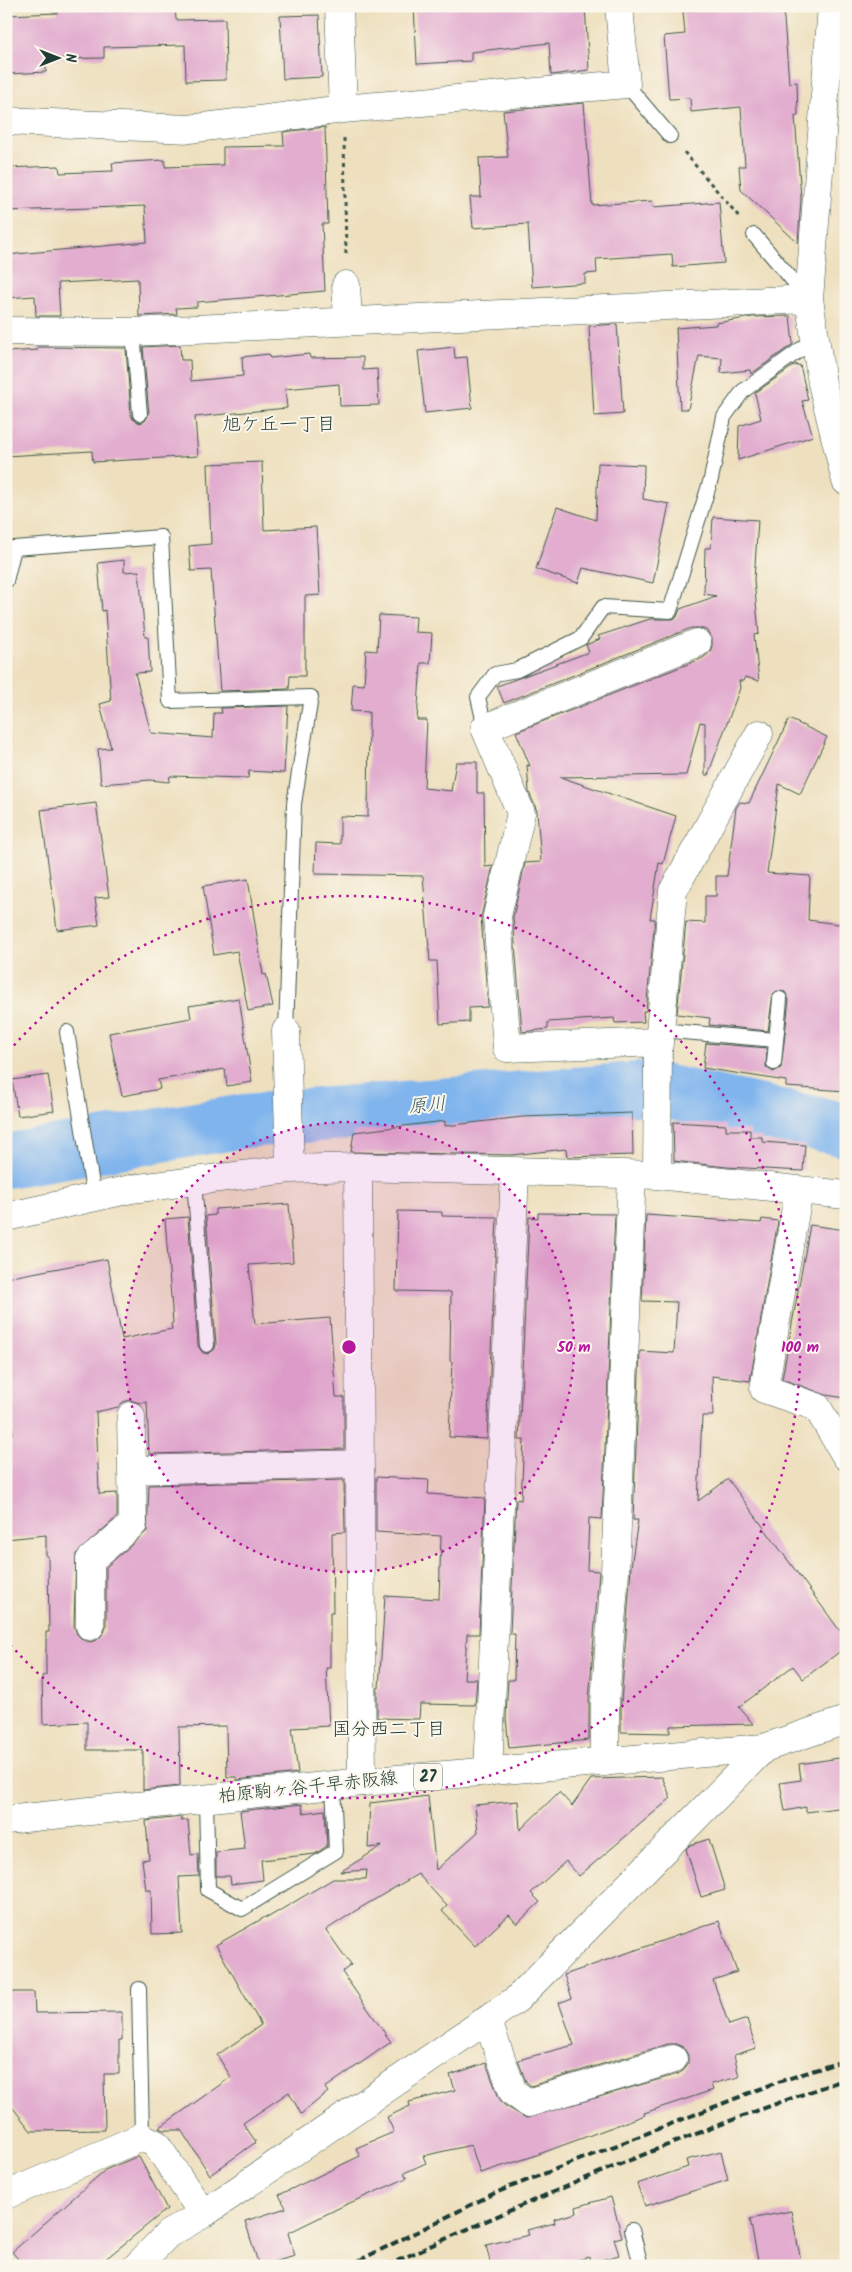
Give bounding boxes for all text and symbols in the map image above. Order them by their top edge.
north arrow [32,32,82,82]
text: N [59,54,81,63]
district label: 旭ケ丘一丁目 [222,410,336,440]
water label: 原川 [407,1089,447,1123]
text: 50 m [556,1336,591,1360]
text: 100 m [781,1336,819,1360]
centre of rings [340,1338,358,1356]
district label: 国分西二丁目 [332,1715,446,1745]
street label: 柏原駒ヶ谷千早赤阪線 [217,1764,399,1812]
road number: 27 [414,1764,442,1790]

